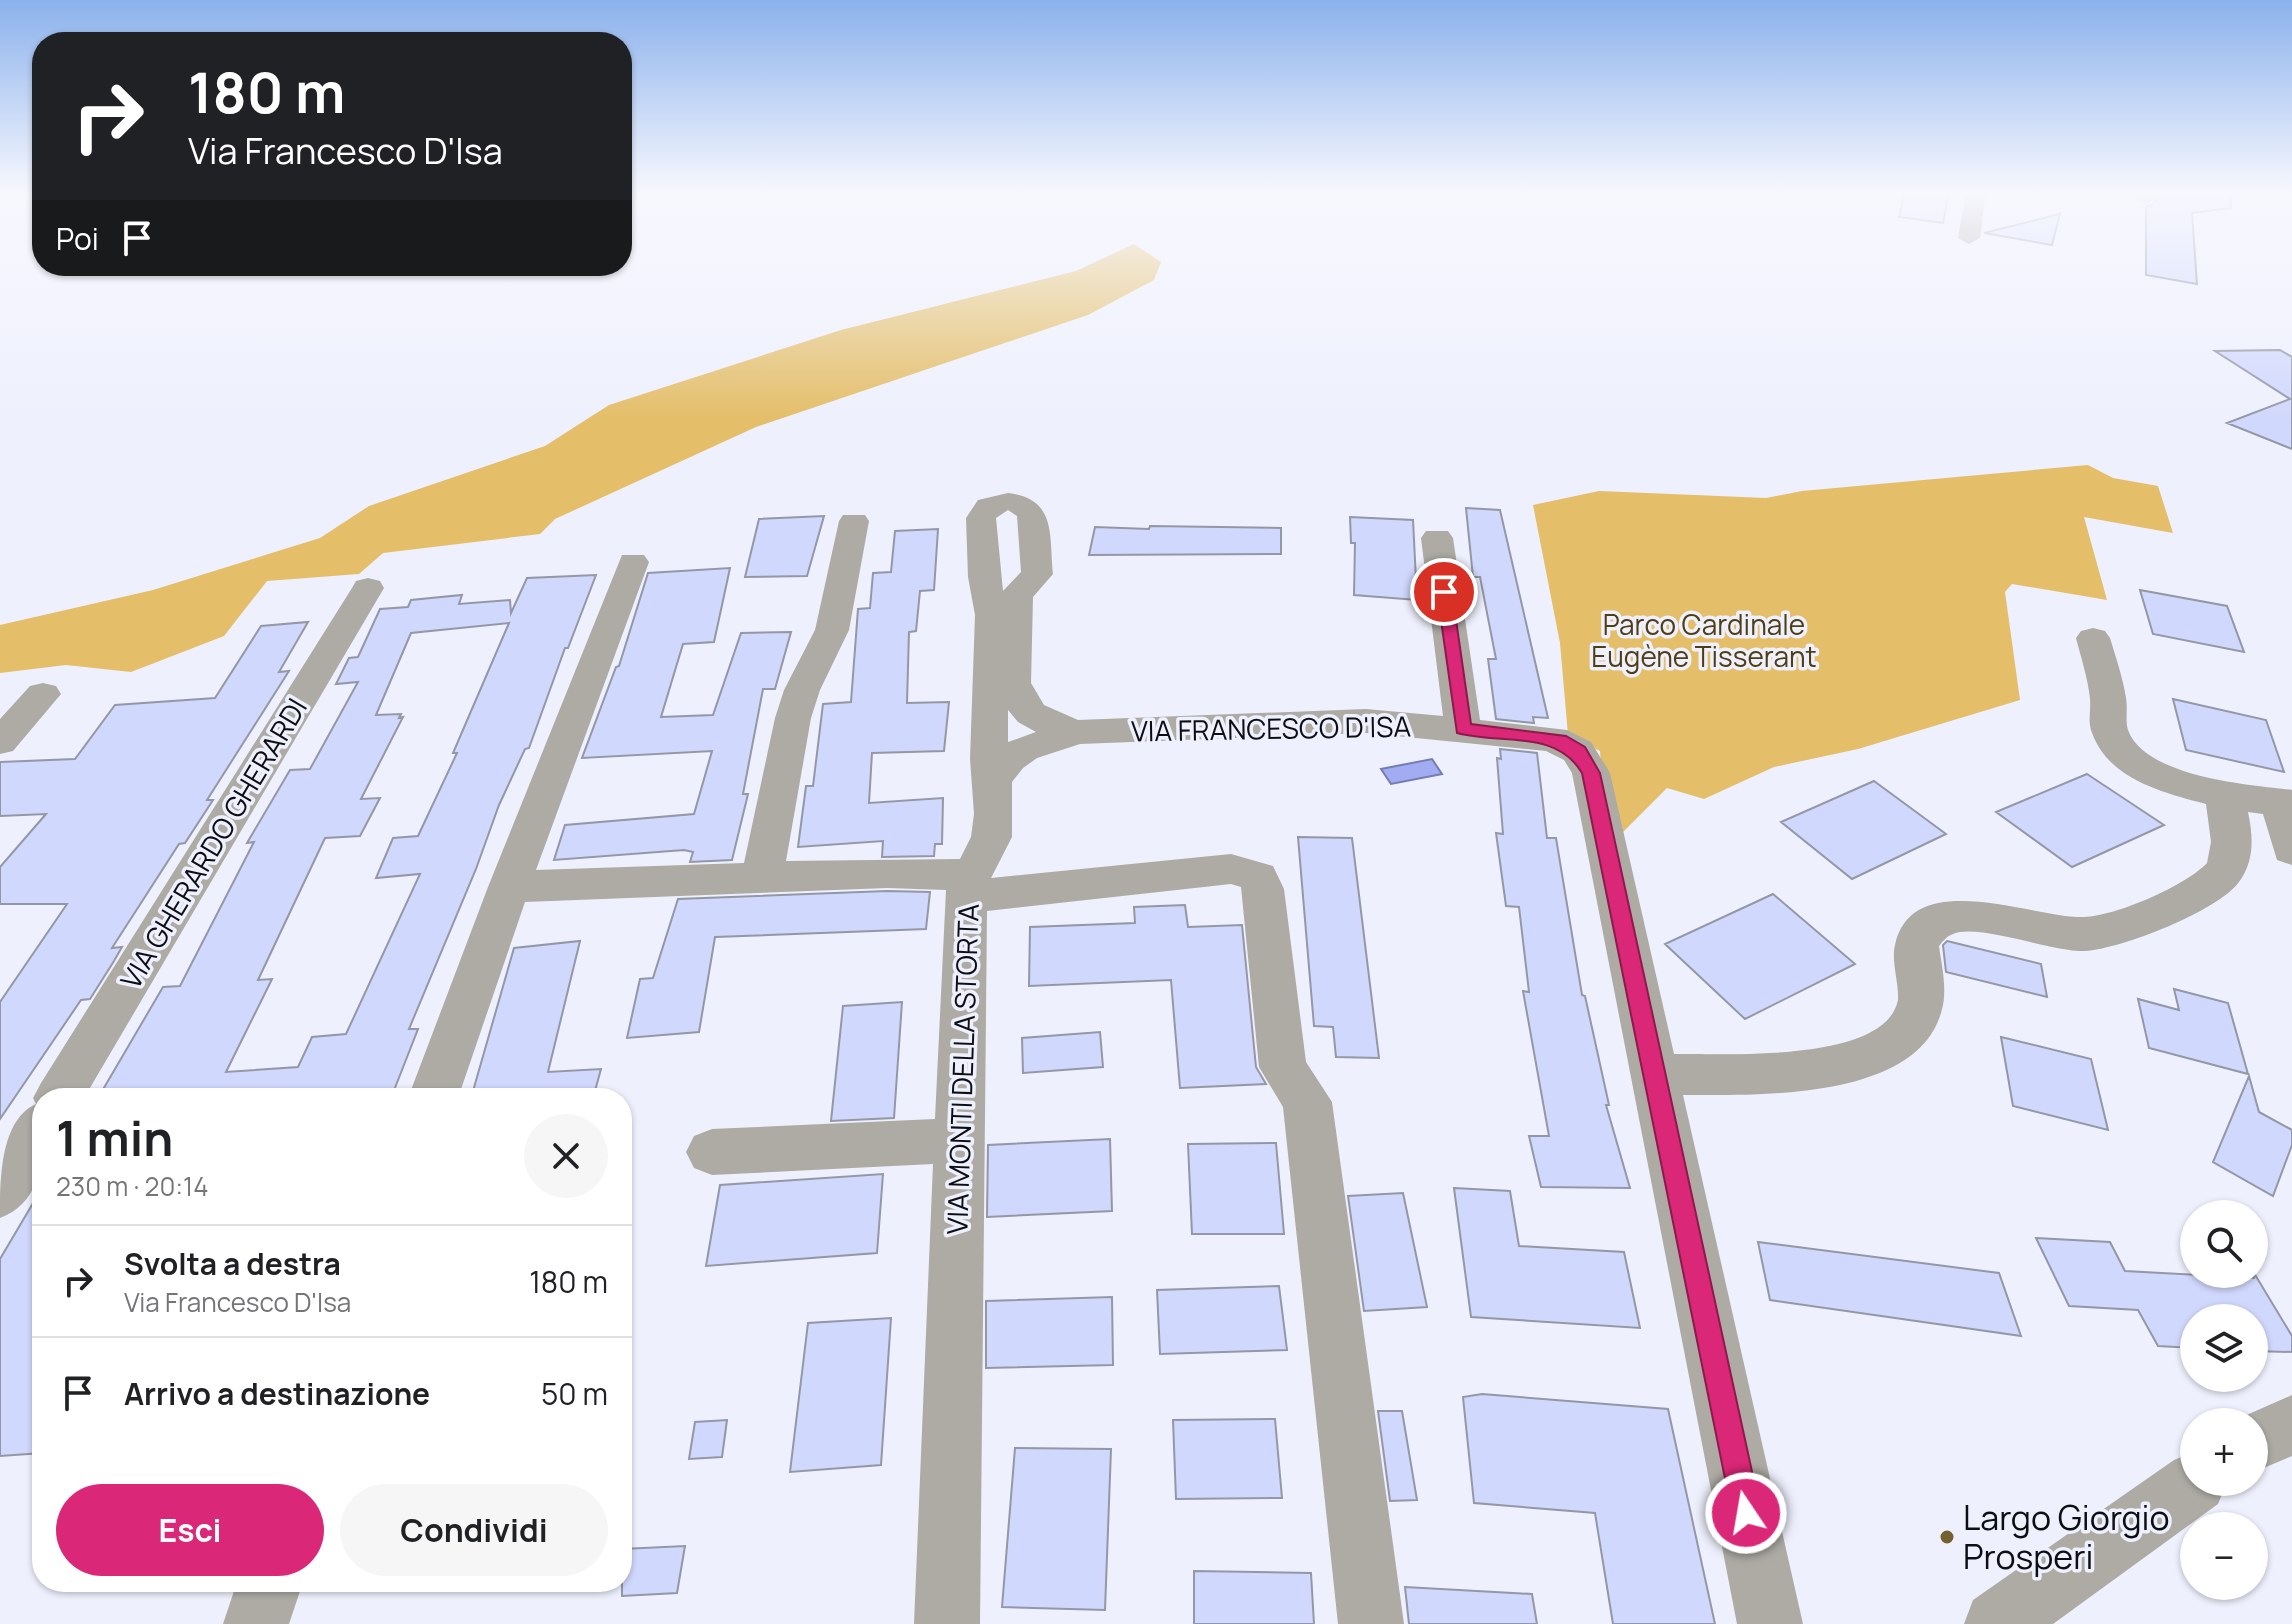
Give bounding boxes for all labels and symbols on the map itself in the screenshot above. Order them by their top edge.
pin [1410,558,1478,626]
park label: Parco Cardinale Eugène Tisserant [1591,605,1817,675]
street label: VIA GHERARDO GHERARDI [111,691,315,995]
street label: VIA FRANCESCO D'ISA [1131,707,1412,749]
street label: VIA MONTI DELLA STORTA [937,903,987,1235]
position arrow [1704,1471,1788,1555]
place label: Largo Giorgio Prosperi [1963,1494,2170,1579]
marker: Largo Giorgio Prosperi [1938,1528,1956,1546]

